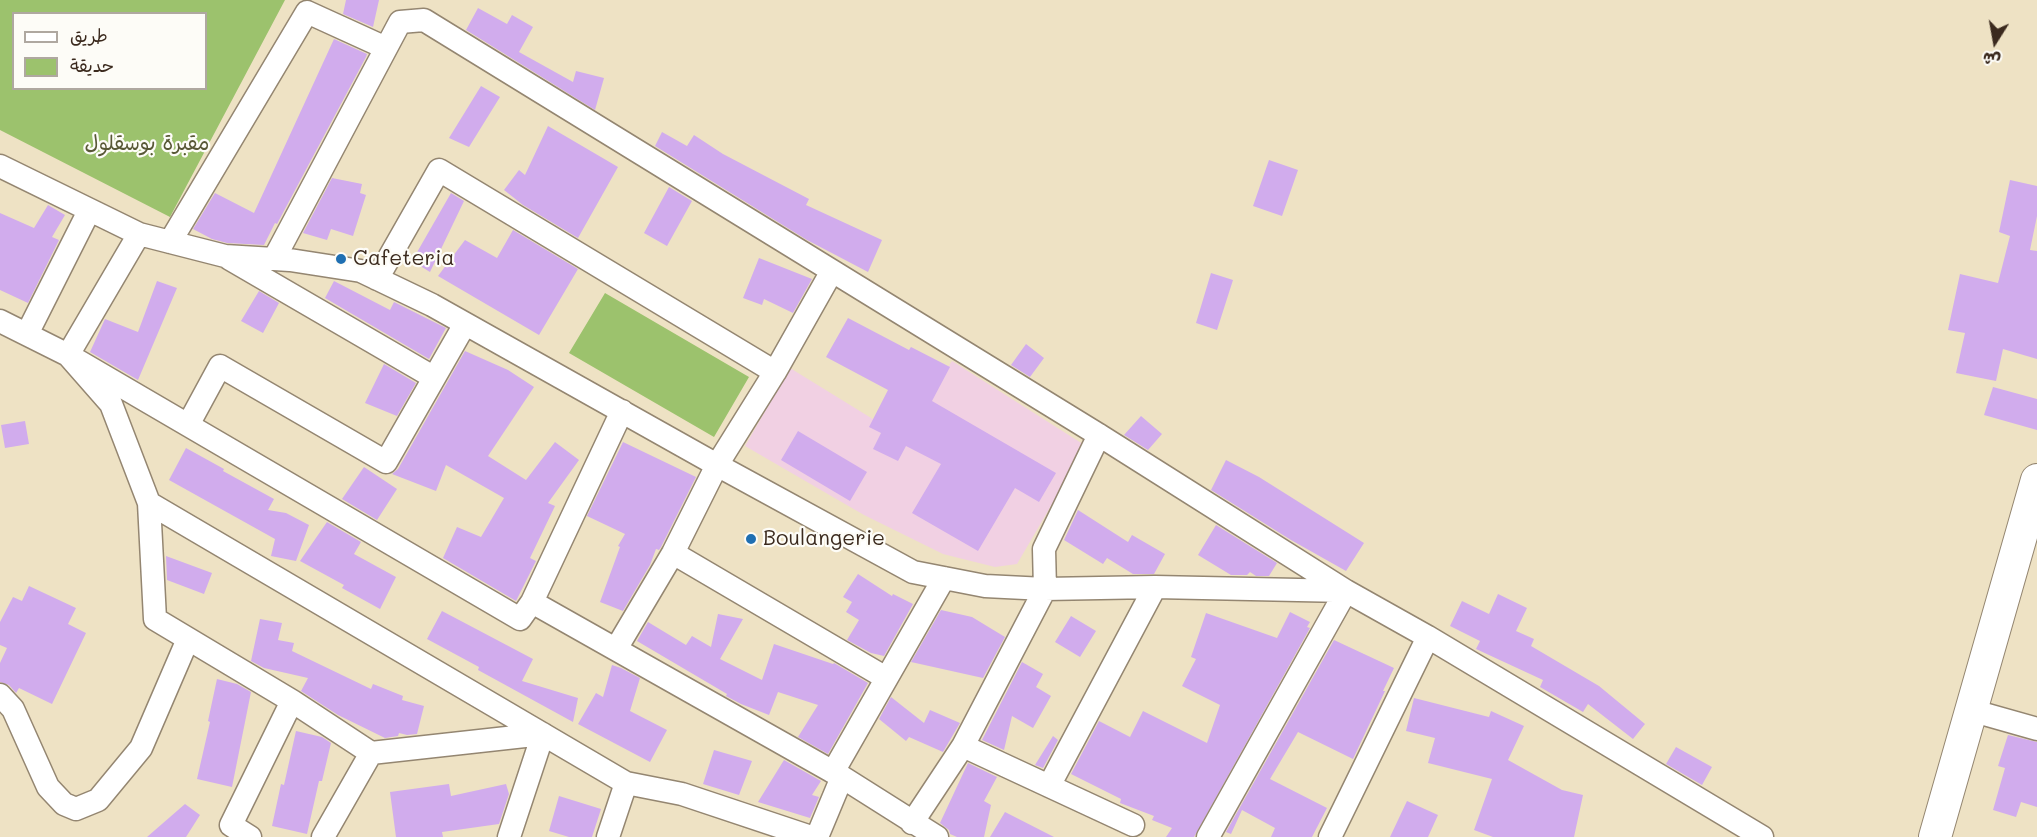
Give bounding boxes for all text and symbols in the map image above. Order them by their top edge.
legend [12,12,207,90]
north arrow [1965,12,2025,72]
text: طريق [70,23,108,47]
text: ش [1981,48,2002,72]
text: حديقة [70,53,114,77]
park label: مقبرة بوسقلول [85,131,209,157]
place label: Cafeteria [353,246,455,272]
marker: Cafeteria [334,252,348,266]
place label: Boulangerie [763,526,885,552]
marker: Boulangerie [744,532,758,546]

